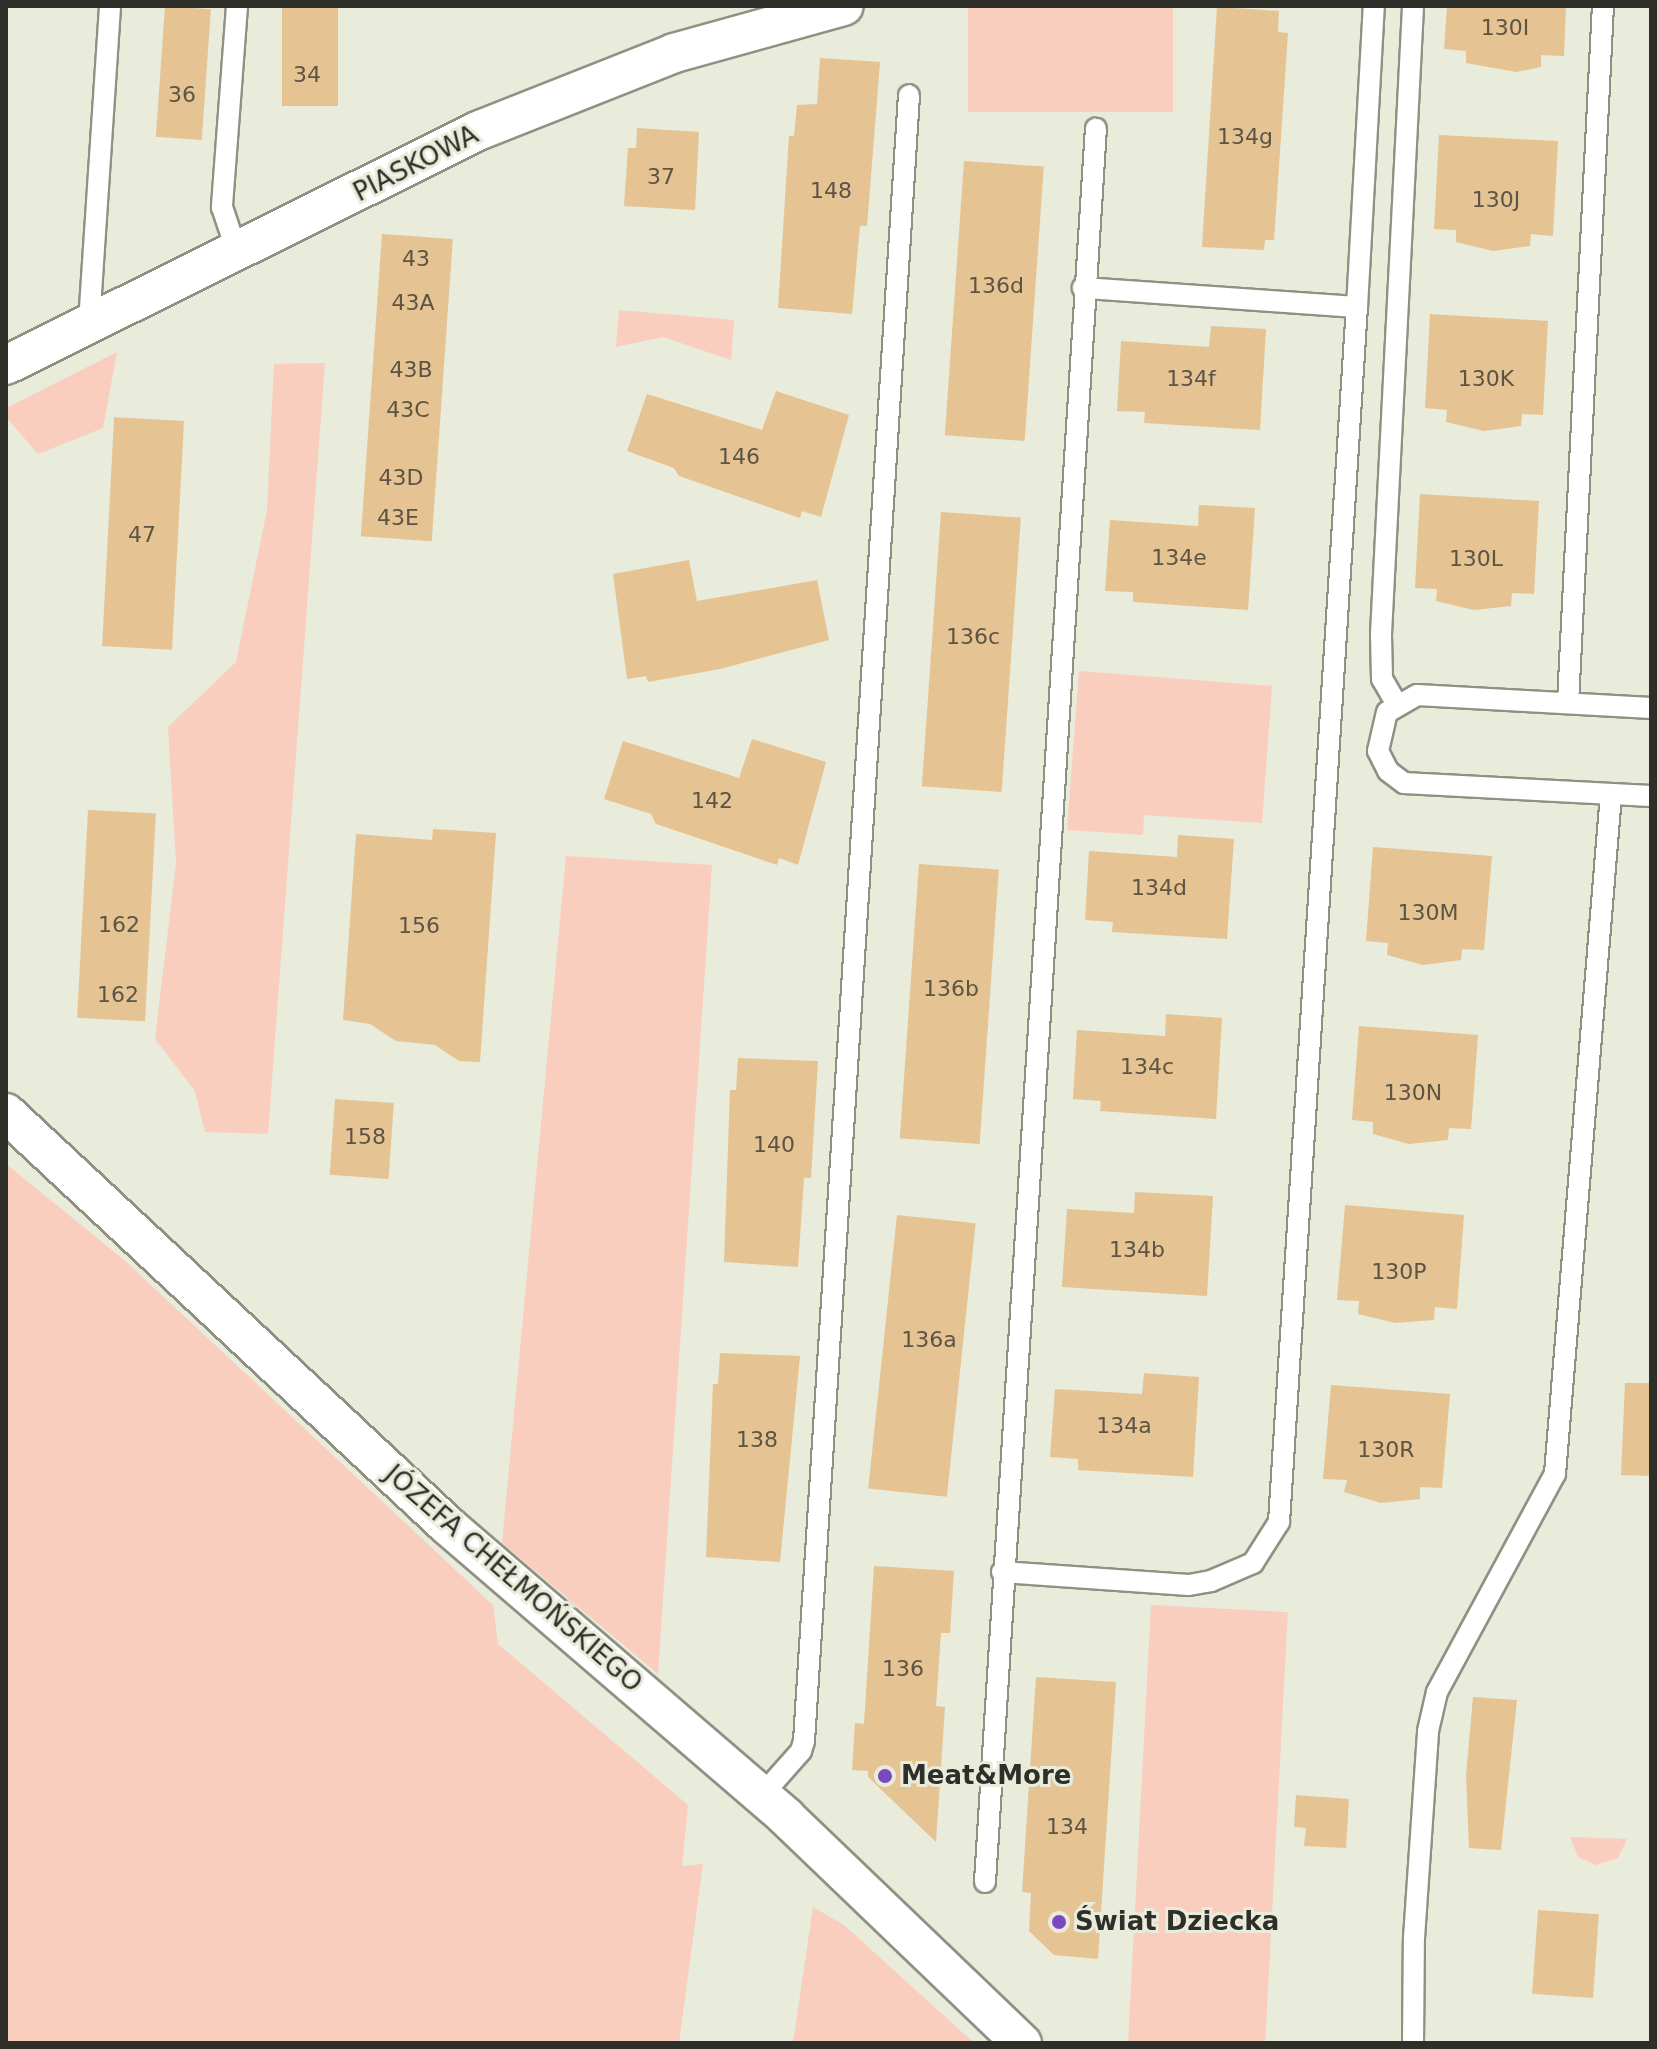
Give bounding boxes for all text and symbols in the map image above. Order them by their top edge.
house number: 130I [1481,15,1529,41]
house number: 34 [293,62,321,88]
house number: 36 [168,82,196,108]
street label: PIASKOWA [348,119,484,209]
house number: 134g [1217,124,1273,150]
house number: 37 [647,164,675,190]
house number: 148 [810,178,852,204]
house number: 130J [1472,187,1520,213]
house number: 43 [402,246,430,272]
house number: 136d [968,273,1024,299]
house number: 43A [391,290,435,316]
house number: 43B [389,357,433,383]
house number: 134f [1166,366,1216,392]
house number: 130K [1458,366,1514,392]
house number: 43C [386,397,430,423]
house number: 146 [718,444,760,470]
house number: 43D [379,465,423,491]
house number: 43E [377,505,419,531]
house number: 47 [128,522,156,548]
house number: 134e [1151,545,1207,571]
house number: 130L [1449,546,1503,572]
house number: 136c [946,624,1000,650]
house number: 142 [691,788,733,814]
house number: 134d [1131,875,1187,901]
house number: 130M [1398,900,1458,926]
house number: 162 [98,912,140,938]
house number: 156 [398,913,440,939]
house number: 136b [923,976,979,1002]
house number: 162 [97,982,139,1008]
house number: 134c [1120,1054,1174,1080]
house number: 130N [1384,1080,1442,1106]
house number: 158 [344,1124,386,1150]
house number: 140 [753,1132,795,1158]
house number: 134b [1109,1237,1165,1263]
house number: 130P [1371,1259,1427,1285]
house number: 136a [901,1327,957,1353]
house number: 134a [1096,1413,1152,1439]
house number: 138 [736,1427,778,1453]
house number: 130R [1357,1437,1415,1463]
street label: JÓZEFA CHEŁMOŃSKIEGO [378,1459,648,1699]
house number: 136 [882,1656,924,1682]
place label: Meat&More [901,1760,1071,1792]
marker: Meat&More [876,1767,894,1785]
house number: 134 [1046,1814,1088,1840]
place label: Świat Dziecka [1075,1906,1279,1938]
marker: Świat Dziecka [1050,1913,1068,1931]

